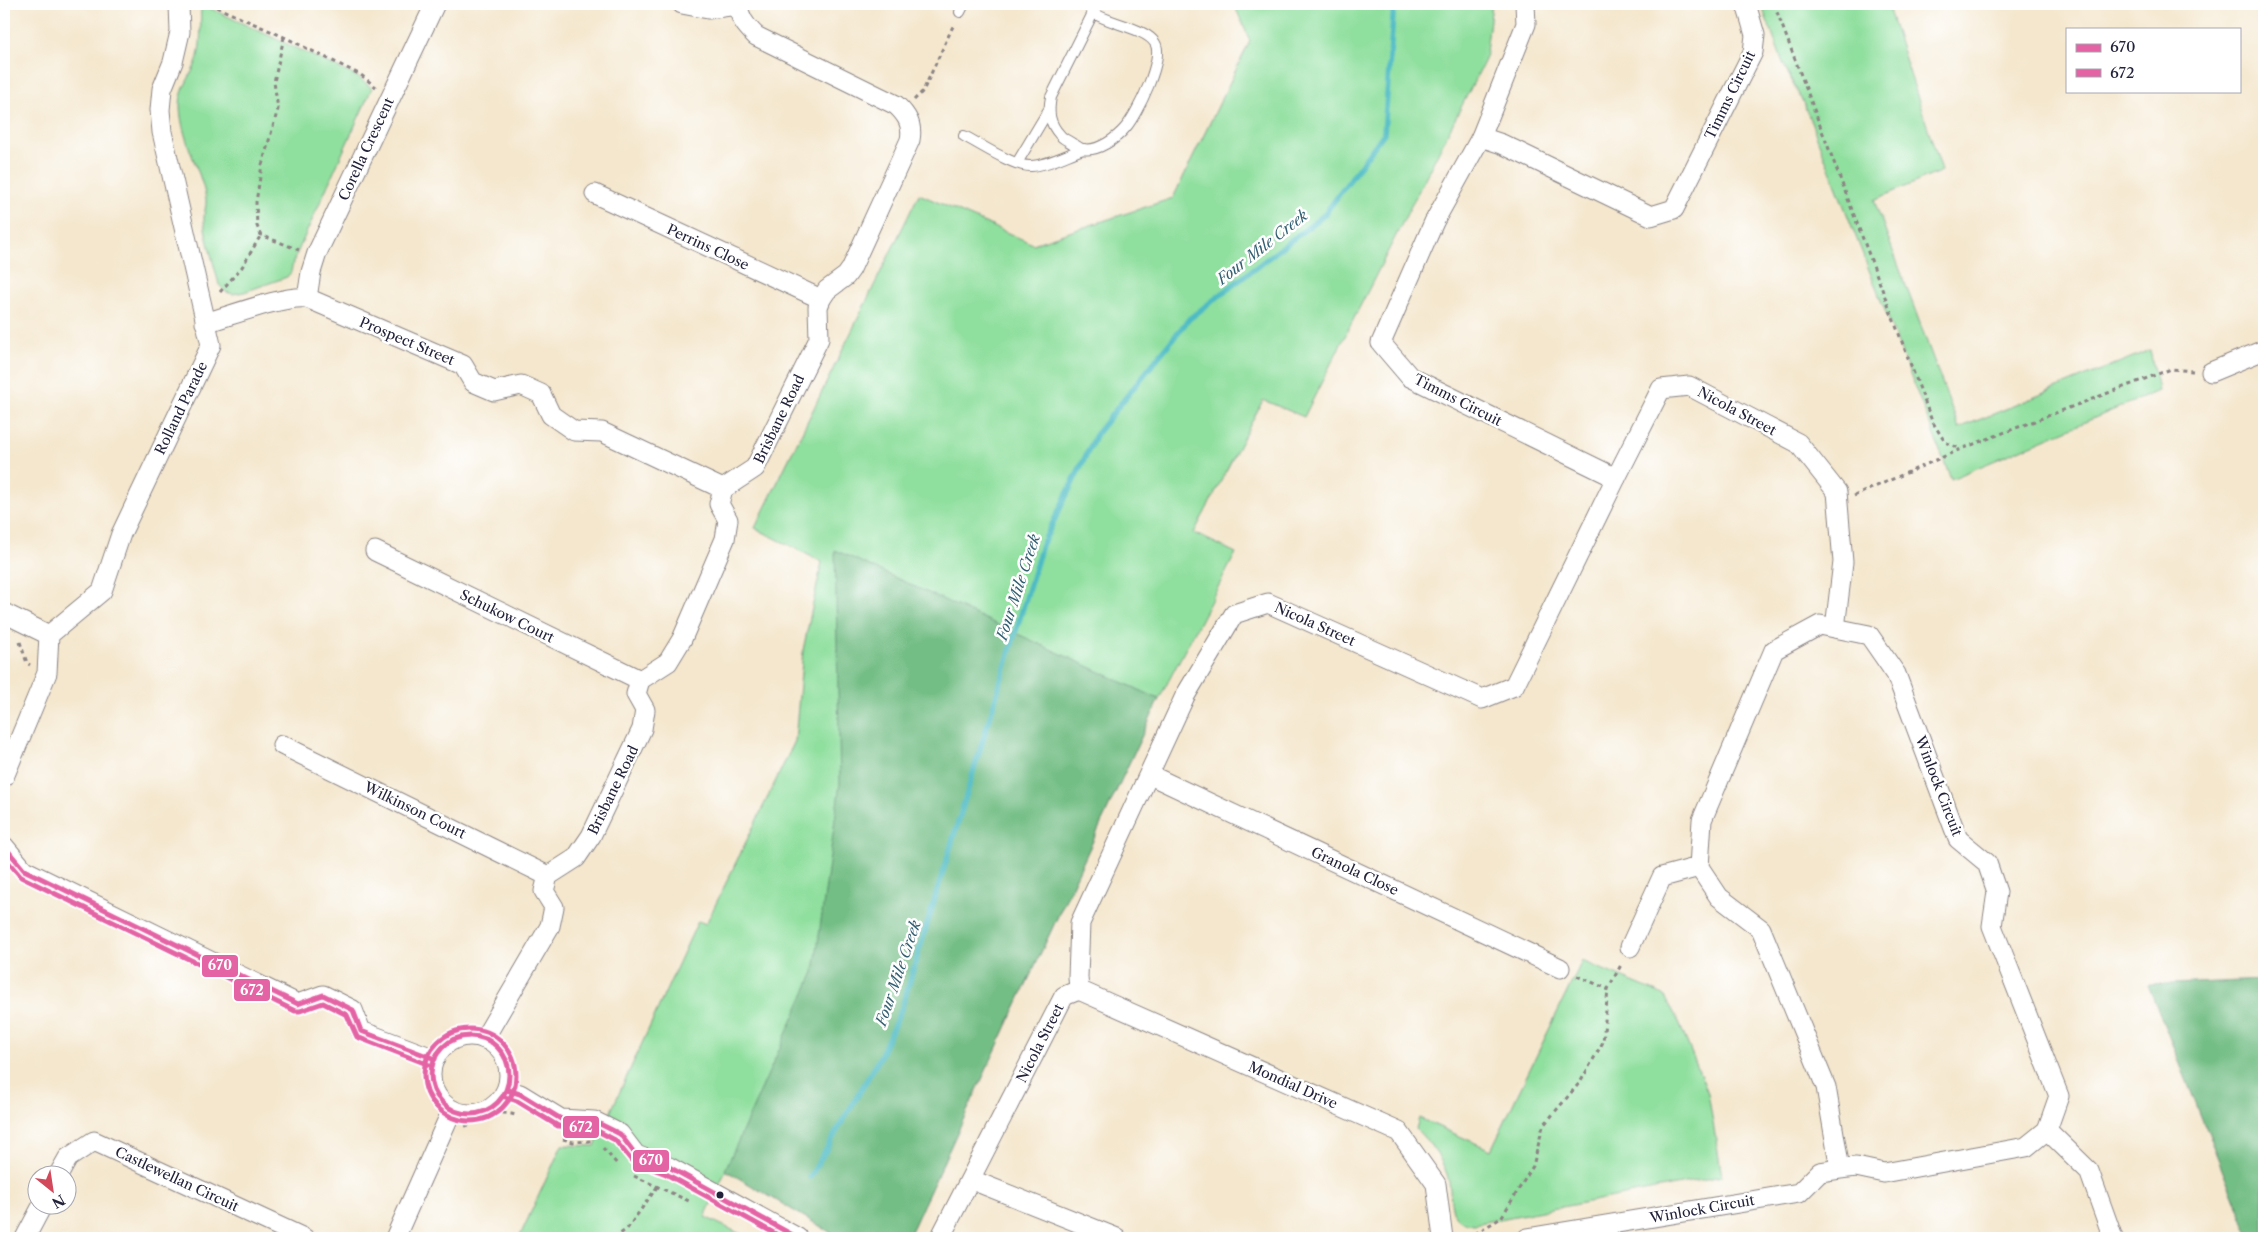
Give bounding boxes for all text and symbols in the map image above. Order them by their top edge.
legend [2066,28,2240,92]
text: 670 [2110,37,2136,56]
street label: Timms Circuit [1701,48,1759,142]
text: 672 [2110,63,2135,82]
street label: Corella Crescent [334,95,398,203]
water label: Four Mile Creek [1212,205,1311,289]
street label: Perrins Close [664,220,752,274]
street label: Prospect Street [357,313,457,369]
street label: Rolland Parade [151,358,211,458]
street label: Timms Circuit [1411,370,1505,430]
street label: Brisbane Road [750,371,809,466]
street label: Nicola Street [1695,383,1779,439]
water label: Four Mile Creek [992,531,1044,643]
street label: Schukow Court [457,585,557,647]
street label: Nicola Street [1272,598,1358,650]
street label: Winlock Circuit [1911,732,1966,839]
street label: Brisbane Road [584,742,643,837]
street label: Wilkinson Court [360,777,469,842]
street label: Granola Close [1308,843,1402,899]
water label: Four Mile Creek [871,918,925,1029]
line badge: 670 [201,954,239,978]
text: 670 [208,956,232,974]
line badge: 672 [233,978,271,1002]
text: 672 [240,981,264,999]
street label: Nicola Street [1012,1000,1068,1086]
street label: Mondial Drive [1246,1057,1340,1113]
line badge: 672 [562,1115,600,1139]
text: 672 [569,1118,593,1136]
street label: Castlewellan Circuit [112,1142,242,1216]
line badge: 670 [632,1149,670,1173]
text: 670 [639,1151,663,1169]
north arrow [28,1164,78,1214]
text: N [49,1190,68,1212]
unlabelled marker [715,1190,725,1200]
street label: Winlock Circuit [1647,1191,1756,1227]

